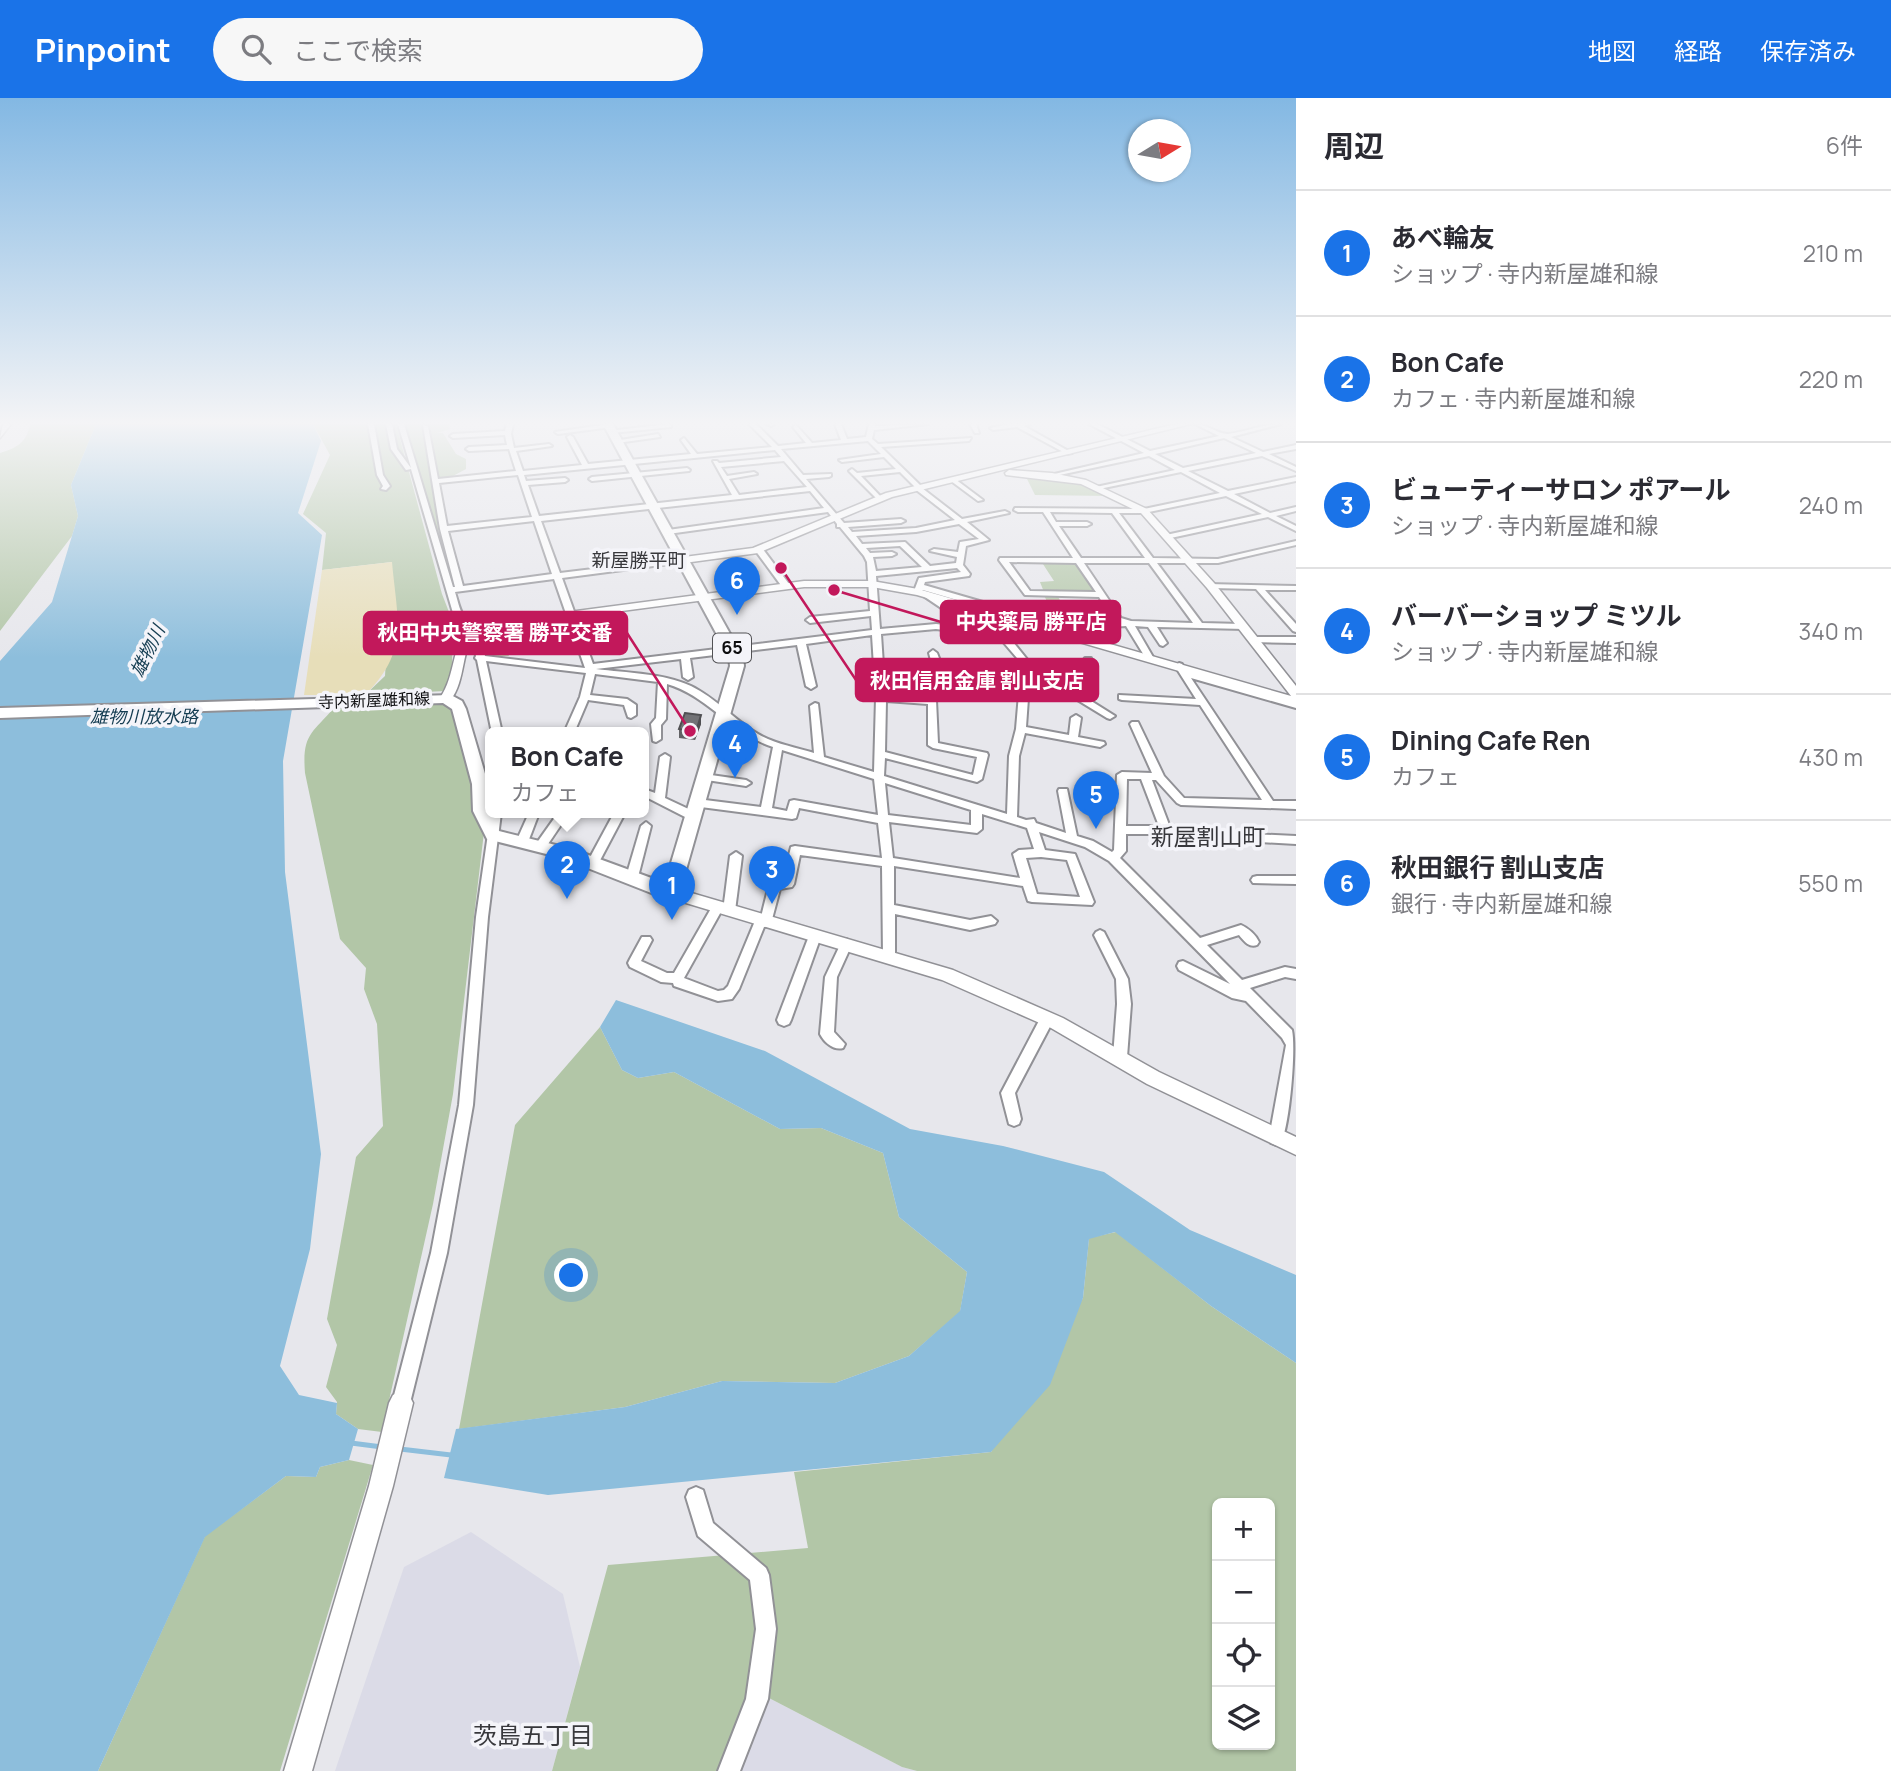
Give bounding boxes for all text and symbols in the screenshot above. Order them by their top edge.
search box [213,18,703,81]
text: Pinpoint [35,27,171,72]
icon: search [237,30,275,68]
text: ここで検索 [293,32,423,68]
text: 地図 [1588,34,1636,67]
text: 経路 [1674,34,1722,67]
text: 保存済み [1760,34,1856,67]
north arrow [1128,119,1191,182]
text: 周辺 [1324,125,1384,166]
text: 6件 [1826,129,1863,161]
text: あべ輪友 [1391,219,1495,255]
text: 1 [1342,237,1352,269]
text: 210 m [1803,237,1863,269]
text: ショップ · 寺内新屋雄和線 [1391,257,1658,289]
text: Bon Cafe [1391,344,1504,380]
text: 2 [1340,363,1354,395]
text: 220 m [1799,363,1863,395]
text: カフェ · 寺内新屋雄和線 [1391,382,1635,414]
text: ビューティーサロン ポアール [1391,471,1731,507]
text: 3 [1340,489,1354,521]
text: 240 m [1799,489,1863,521]
text: ショップ · 寺内新屋雄和線 [1391,509,1658,541]
district label: 新屋勝平町 [591,547,687,573]
pin: 6 [714,557,760,615]
text: バーバーショップ ミツル [1391,597,1681,633]
callout: 中央薬局 勝平店 [941,601,1120,643]
text: 中央薬局 勝平店 [955,607,1107,635]
callout: 秋田中央警察署 勝平交番 [364,612,627,654]
text: 4 [1340,615,1354,647]
text: 340 m [1799,615,1863,647]
text: 秋田中央警察署 勝平交番 [377,618,613,646]
water label: 雄物川 [124,619,171,680]
road number: 65 [713,634,751,662]
text: ショップ · 寺内新屋雄和線 [1391,635,1658,667]
callout: 秋田信用金庫 割山支店 [856,659,1098,701]
text: 秋田信用金庫 割山支店 [870,666,1084,694]
street label: 寺内新屋雄和線 [318,687,430,713]
water label: 雄物川放水路 [90,704,200,728]
pin: 4 [712,720,758,778]
text: Dining Cafe Ren [1391,722,1591,758]
popup [485,727,649,818]
text: Bon Cafe [510,738,624,774]
text: 5 [1340,741,1354,773]
text: 430 m [1799,741,1863,773]
text: カフェ [1391,760,1460,792]
pin: 5 [1073,771,1119,829]
text: カフェ [510,776,579,808]
district label: 新屋割山町 [1151,820,1266,852]
pin: 2 [544,841,590,899]
pin: 3 [749,846,795,904]
text: 秋田銀行 割山支店 [1391,849,1604,885]
pin: 1 [649,862,695,920]
text: 6 [1340,867,1354,899]
text: 550 m [1798,867,1863,899]
text: 銀行 · 寺内新屋雄和線 [1391,887,1612,919]
your location [554,1258,588,1292]
map controls [1212,1498,1275,1750]
button: + [1212,1498,1275,1561]
button: − [1212,1561,1275,1624]
button: locate [1212,1624,1275,1687]
button: layers [1212,1687,1275,1750]
district label: 茨島五丁目 [473,1718,593,1751]

